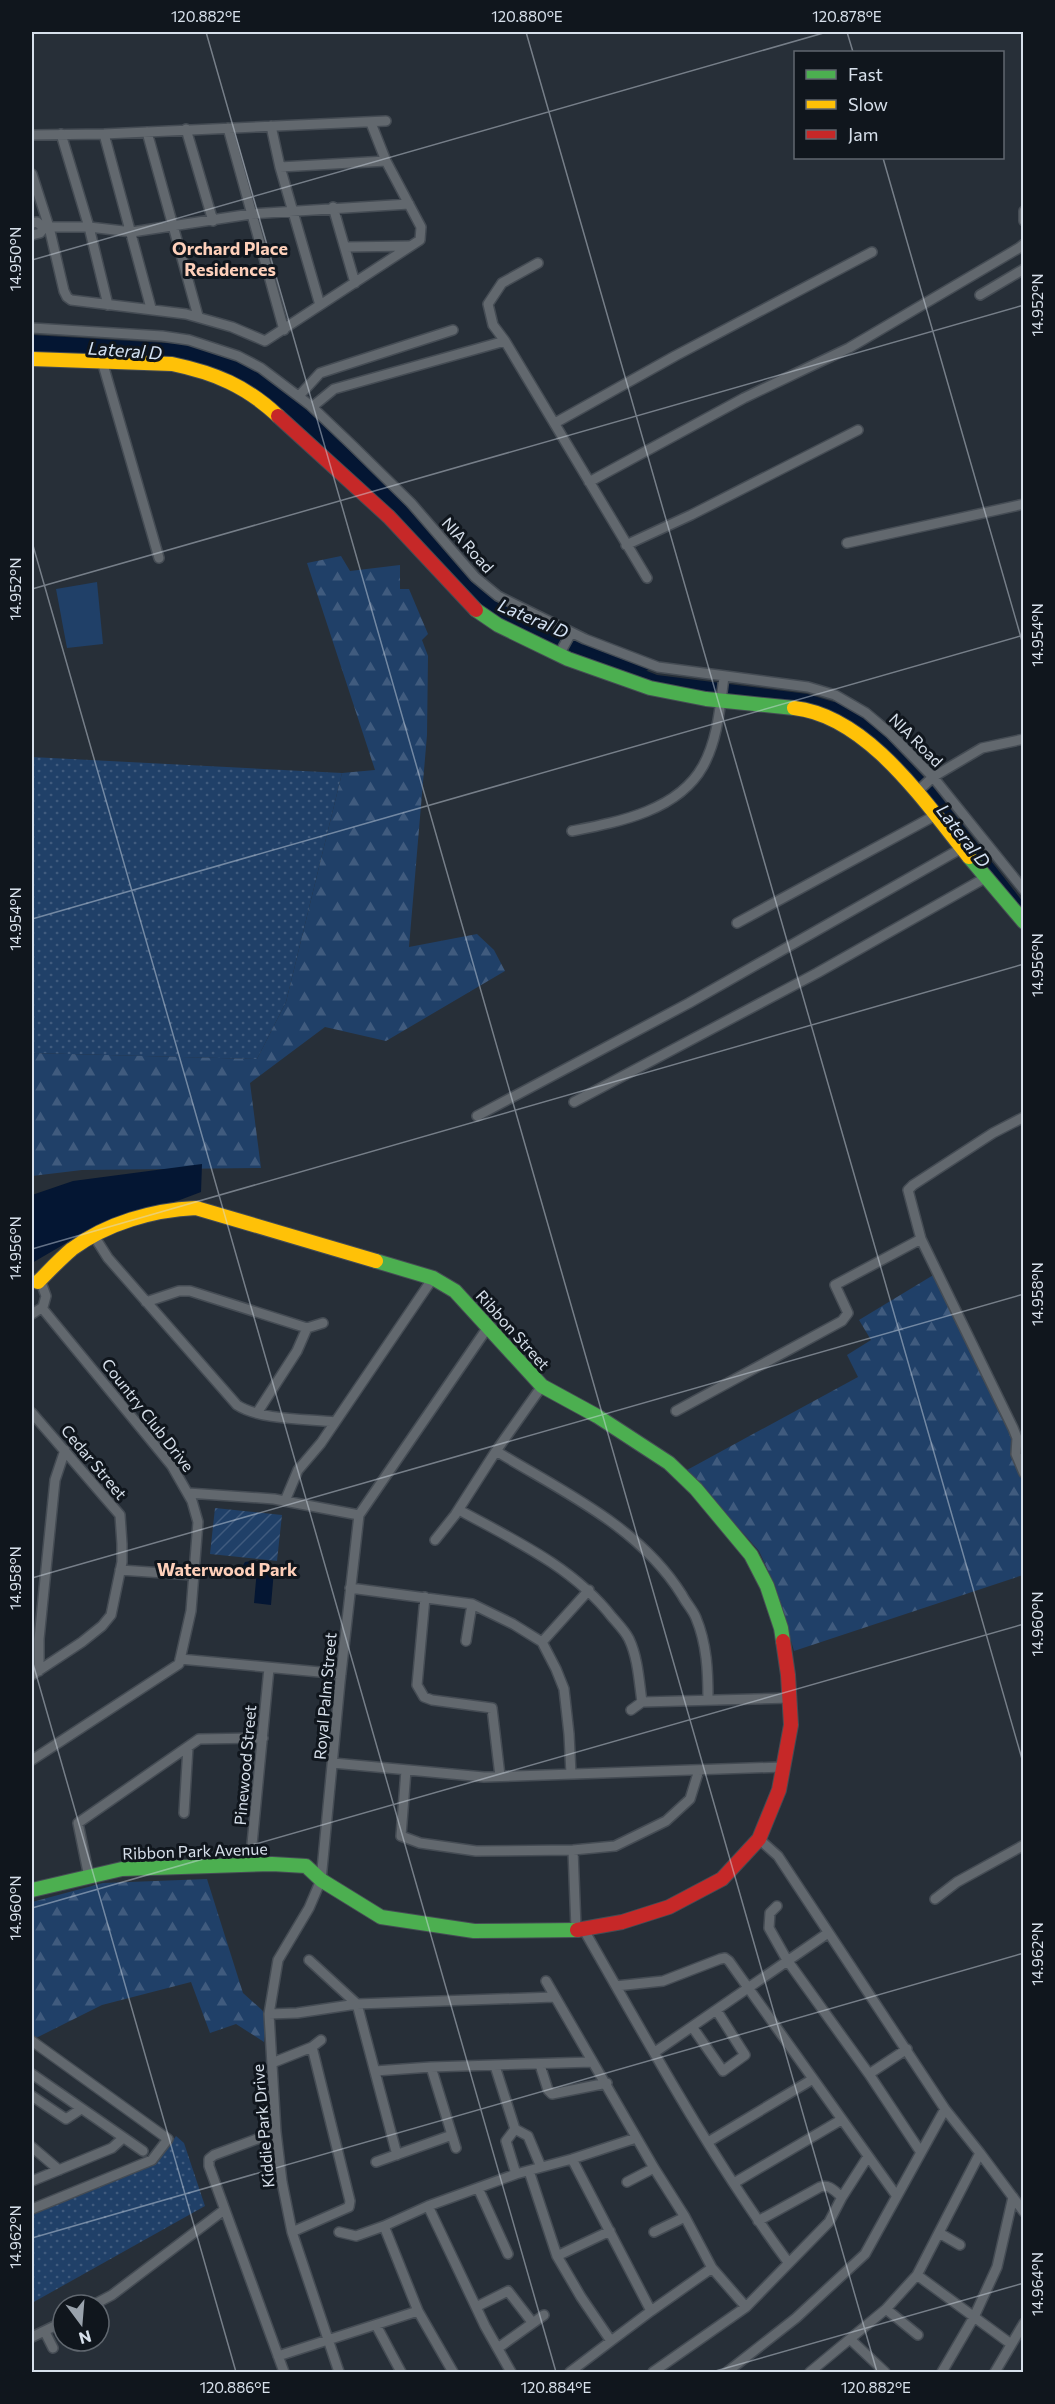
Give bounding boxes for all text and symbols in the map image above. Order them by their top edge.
text: 120.882°E [171,7,241,25]
text: 120.880°E [491,7,563,25]
text: 120.878°E [812,7,882,25]
legend [794,51,1004,159]
text: Fast [848,63,883,85]
text: Slow [848,93,888,115]
text: Jam [848,123,878,145]
text: 14.950°N [6,227,24,291]
district label: Orchard Place Residences [172,237,288,280]
text: 14.952°N [1028,273,1046,337]
water label: Lateral D [87,336,163,364]
street label: NIA Road [439,513,498,576]
text: 14.952°N [6,557,24,621]
water label: Lateral D [495,593,572,643]
text: 14.954°N [1028,603,1046,667]
street label: NIA Road [886,709,947,770]
water label: Lateral D [932,799,995,871]
text: 14.954°N [6,887,24,951]
text: 14.956°N [1028,933,1046,997]
text: 14.956°N [6,1216,24,1280]
text: 14.958°N [1028,1262,1046,1326]
street label: Ribbon Street [473,1286,554,1374]
street label: Country Club Drive [98,1354,198,1475]
street label: Cedar Street [58,1420,131,1503]
text: 14.958°N [6,1546,24,1610]
district label: Waterwood Park [157,1558,298,1580]
text: 14.960°N [1028,1592,1046,1656]
street label: Royal Palm Street [309,1631,340,1760]
street label: Pinewood Street [230,1704,259,1826]
street label: Ribbon Park Avenue [122,1838,268,1863]
text: 14.960°N [6,1876,24,1940]
text: 14.962°N [1028,1922,1046,1986]
street label: Kiddie Park Drive [248,2063,277,2189]
text: 14.962°N [6,2205,24,2269]
text: 14.964°N [1028,2252,1046,2316]
north arrow [51,2293,111,2353]
text: N [77,2327,94,2349]
text: 120.886°E [200,2378,270,2396]
text: 120.884°E [521,2378,591,2396]
text: 120.882°E [841,2378,911,2396]

